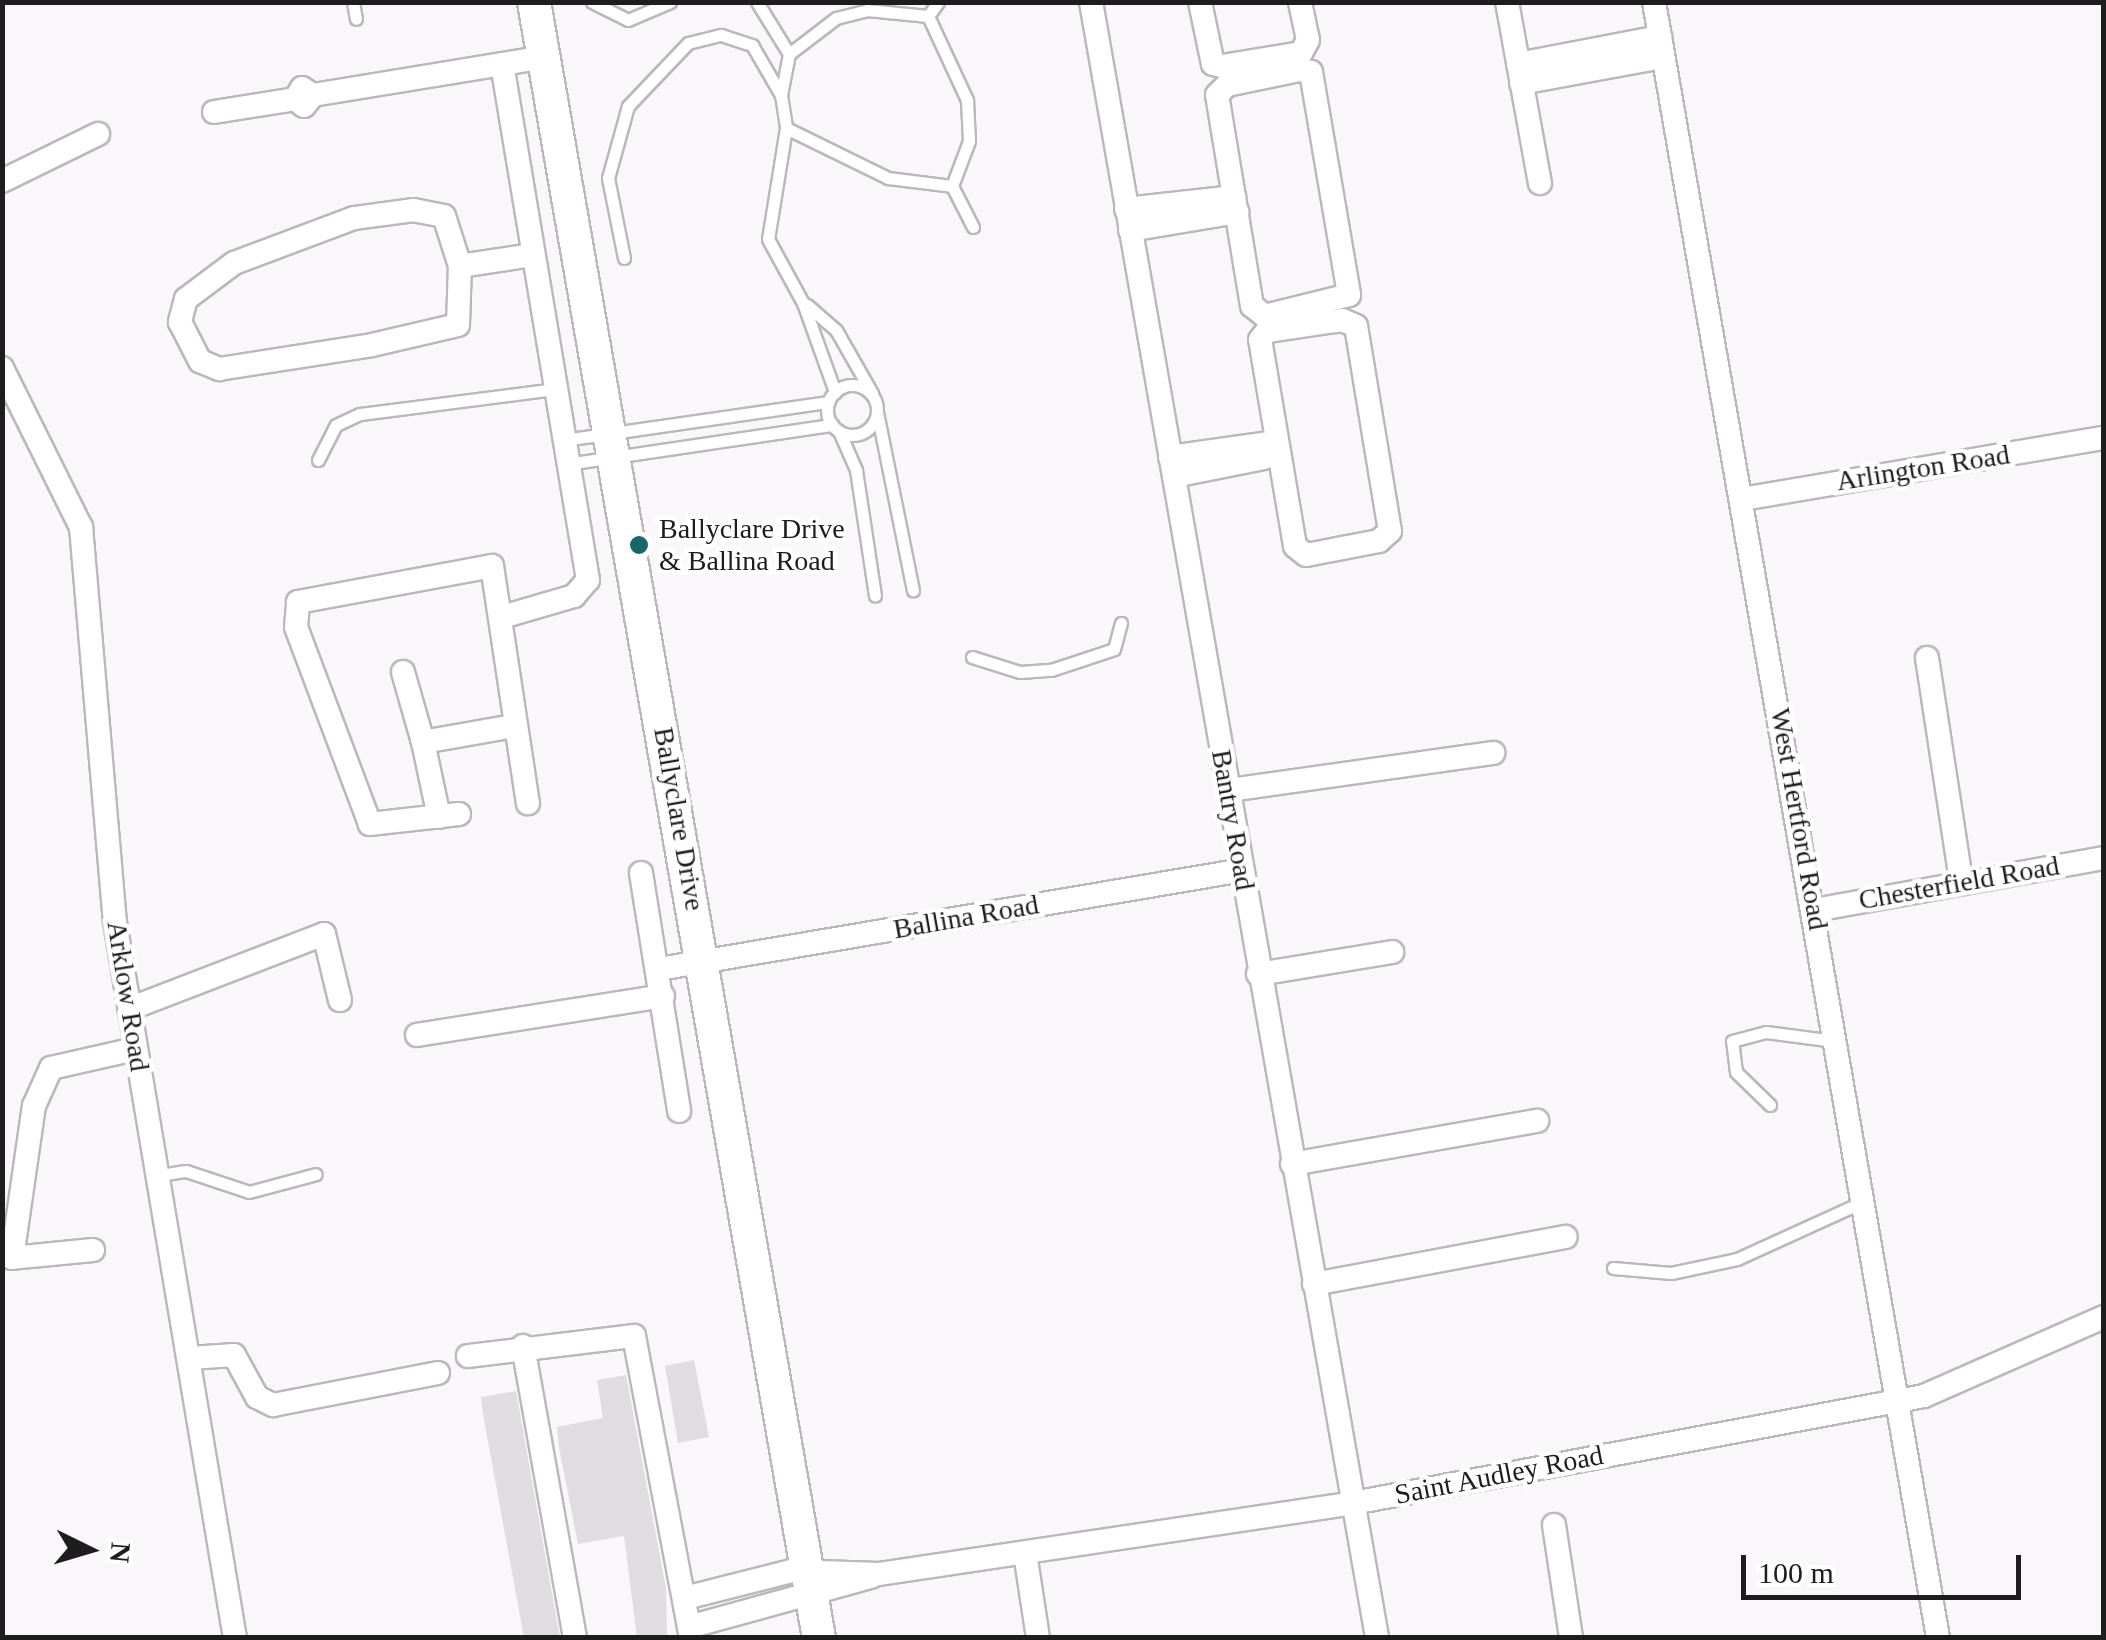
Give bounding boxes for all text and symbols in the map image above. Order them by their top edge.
street label: Arlington Road [1834,438,2012,498]
place label: Ballyclare Drive & Ballina Road [659,512,845,578]
marker: Ballyclare Drive & Ballina Road [628,534,650,556]
street label: West Hertford Road [1763,705,1835,933]
street label: Ballyclare Drive [646,725,712,913]
street label: Bantry Road [1204,747,1262,893]
street label: Chesterfield Road [1856,849,2062,917]
street label: Ballina Road [891,888,1041,946]
street label: Arklow Road [100,918,156,1074]
street label: Saint Audley Road [1391,1438,1607,1512]
north arrow [40,1500,140,1600]
scale bar [1746,1535,2026,1597]
text: N [104,1541,137,1564]
text: 100 m [1758,1556,1834,1589]

